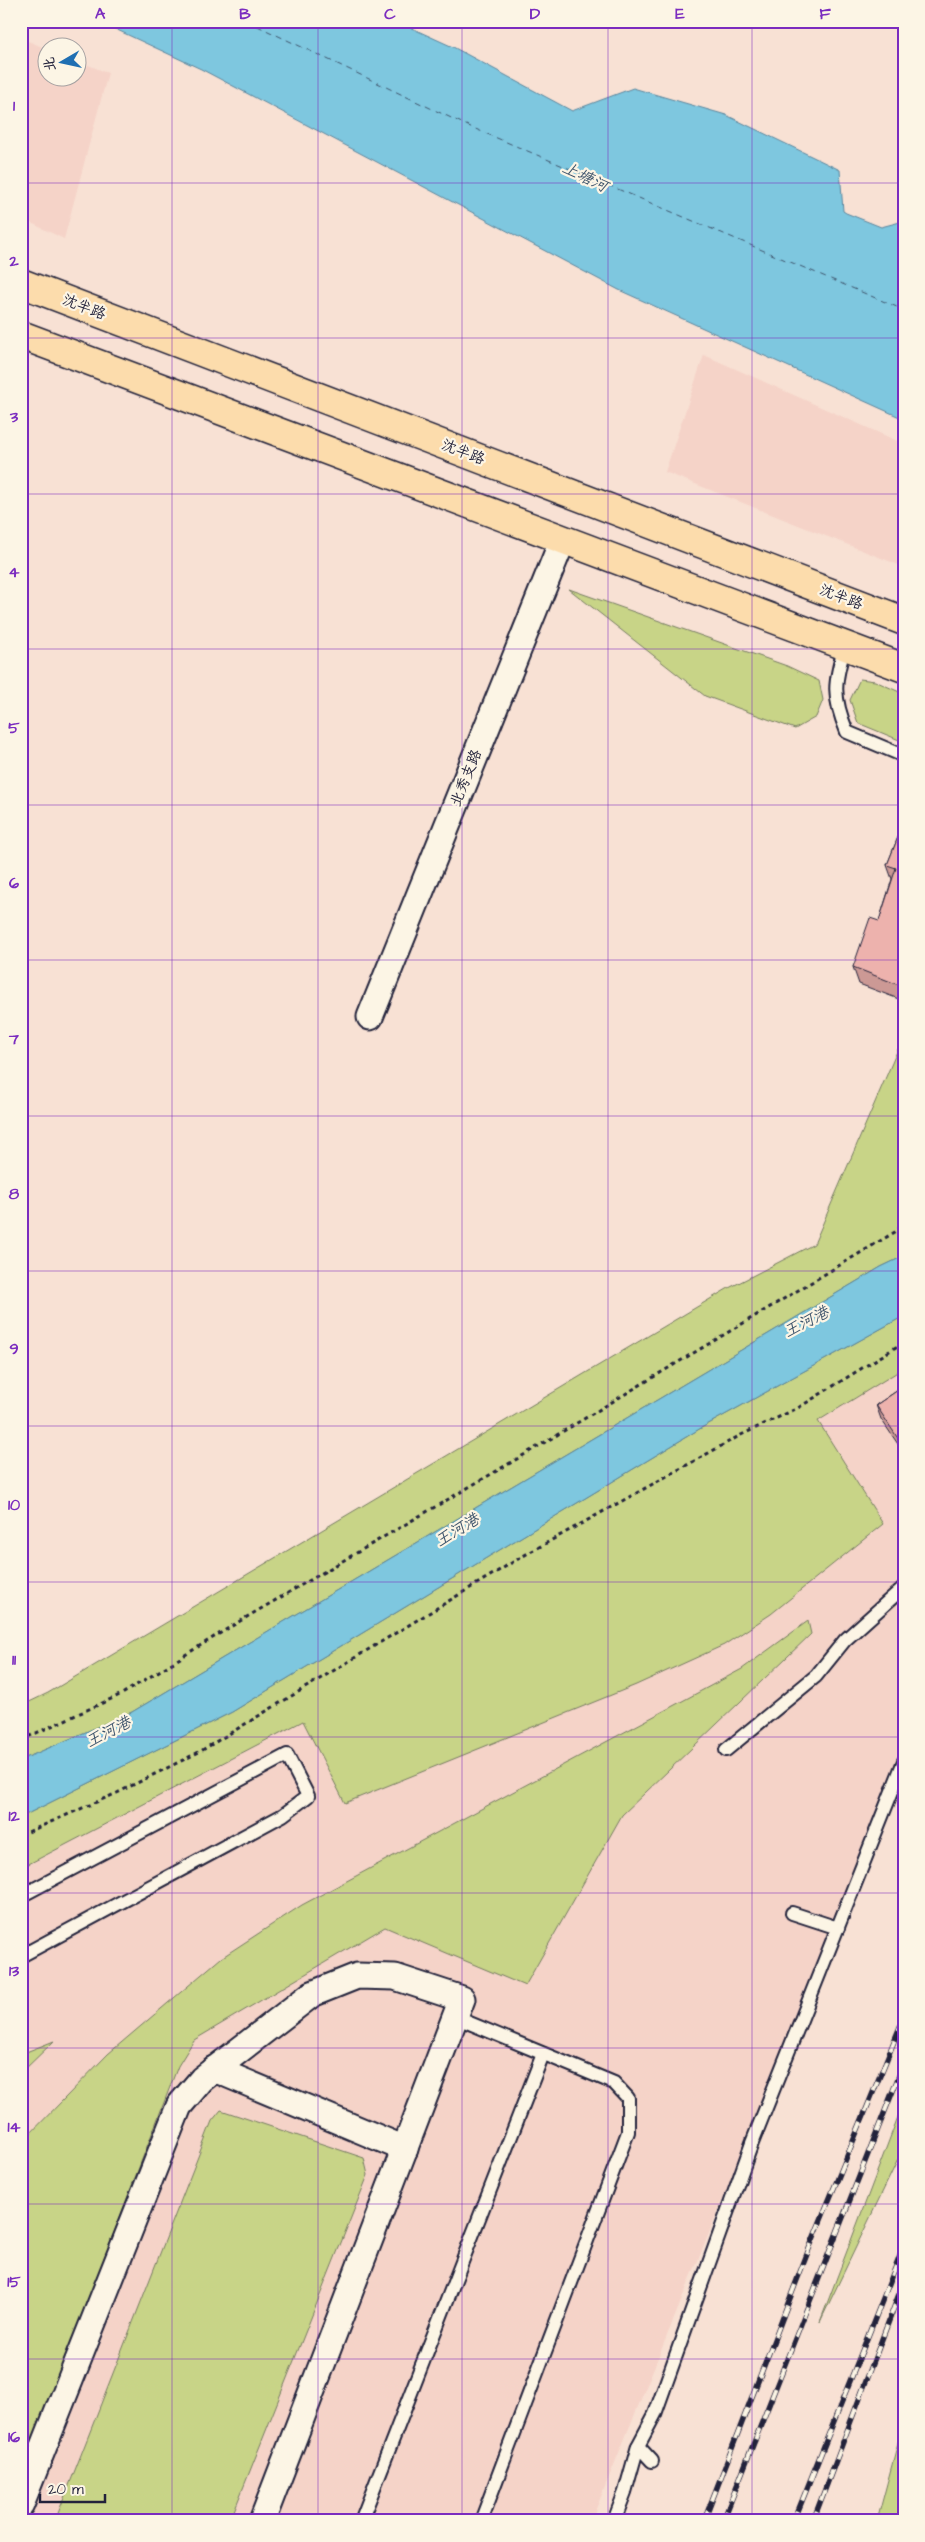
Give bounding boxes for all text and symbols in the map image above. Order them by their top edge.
text: A [95,3,106,25]
text: B [239,3,251,25]
text: C [384,3,396,25]
text: D [530,3,541,25]
text: E [675,3,685,25]
text: F [819,3,831,25]
north arrow [38,38,88,88]
text: 北 [39,55,61,72]
text: 1 [13,95,16,117]
water label: 上塘河 [559,157,614,199]
text: 2 [8,250,19,272]
street label: 沈半路 [59,289,109,325]
text: 3 [9,406,19,428]
street label: 沈半路 [438,434,488,470]
text: 4 [9,561,20,583]
street label: 沈半路 [816,579,866,615]
text: 5 [8,717,20,739]
street label: 北秀支路 [445,746,487,810]
text: 6 [9,872,19,894]
text: 7 [8,1028,19,1050]
text: 8 [9,1183,20,1205]
water label: 王河港 [780,1300,834,1343]
text: 9 [9,1338,19,1360]
text: 10 [8,1494,20,1516]
water label: 王河港 [431,1507,485,1552]
text: 11 [12,1649,17,1671]
water label: 王河港 [82,1710,136,1753]
text: 12 [8,1805,20,1827]
text: 13 [9,1960,20,1982]
text: 14 [8,2116,21,2138]
text: 15 [7,2271,21,2293]
text: 16 [8,2426,20,2448]
scale bar [40,2472,105,2504]
text: 20 m [48,2479,84,2500]

